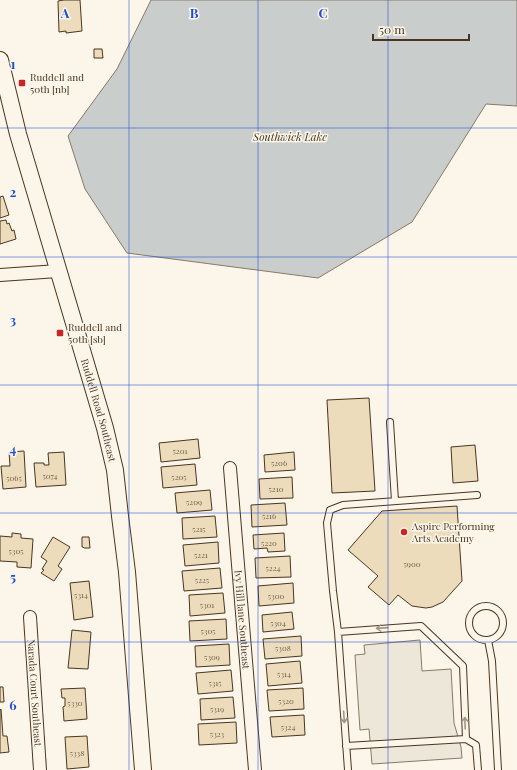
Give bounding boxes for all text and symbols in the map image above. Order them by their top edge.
text: A [60,4,70,21]
text: B [190,4,199,21]
text: C [318,4,328,21]
scale bar [373,16,469,42]
text: 50 m [379,21,405,37]
text: 1 [11,55,16,72]
place label: Ruddell and 50th [nb] [30,70,84,96]
marker: Ruddell and 50th [nb] [17,78,27,88]
water label: Southwick Lake [252,129,327,144]
text: 2 [10,183,17,200]
text: 3 [10,311,16,328]
place label: Ruddell and 50th [sb] [68,320,122,346]
marker: Ruddell and 50th [sb] [55,328,65,338]
street label: Ruddell Road Southeast [78,357,120,464]
text: 4 [10,440,17,457]
house number: 5201 [173,445,187,456]
house number: 5206 [271,457,287,468]
house number: 5074 [42,470,58,481]
house number: 5205 [171,471,187,482]
house number: 5065 [6,472,22,483]
house number: 5210 [269,483,284,494]
house number: 5209 [186,496,202,507]
house number: 5216 [262,510,276,521]
place label: Aspire Performing Arts Academy [411,519,495,545]
house number: 5215 [192,523,206,534]
marker: Aspire Performing Arts Academy [399,527,409,537]
house number: 5220 [261,537,277,548]
house number: 5305 [8,545,24,556]
house number: 5221 [194,549,208,560]
house number: 5900 [404,558,421,569]
house number: 5224 [266,562,281,573]
text: 5 [10,568,16,585]
street label: Ivy Hill lane Southeast [231,569,254,670]
house number: 5225 [195,574,209,585]
house number: 5314 [74,589,88,600]
house number: 5300 [268,590,284,601]
house number: 5301 [200,599,214,610]
house number: 5304 [270,617,286,628]
house number: 5305 [200,625,216,636]
one-way arrow [376,625,389,632]
street label: Narada Court Southeast [24,639,45,747]
house number: 5308 [275,642,291,653]
house number: 5309 [204,651,220,662]
house number: 5314 [277,668,291,679]
house number: 5315 [208,677,222,688]
house number: 5320 [278,695,294,706]
text: 6 [9,696,17,713]
house number: 5330 [67,697,83,708]
house number: 5319 [210,703,224,714]
one-way arrow [341,711,348,724]
one-way arrow [462,717,469,730]
house number: 5324 [281,721,295,732]
house number: 5323 [210,728,225,739]
house number: 5338 [70,747,84,758]

